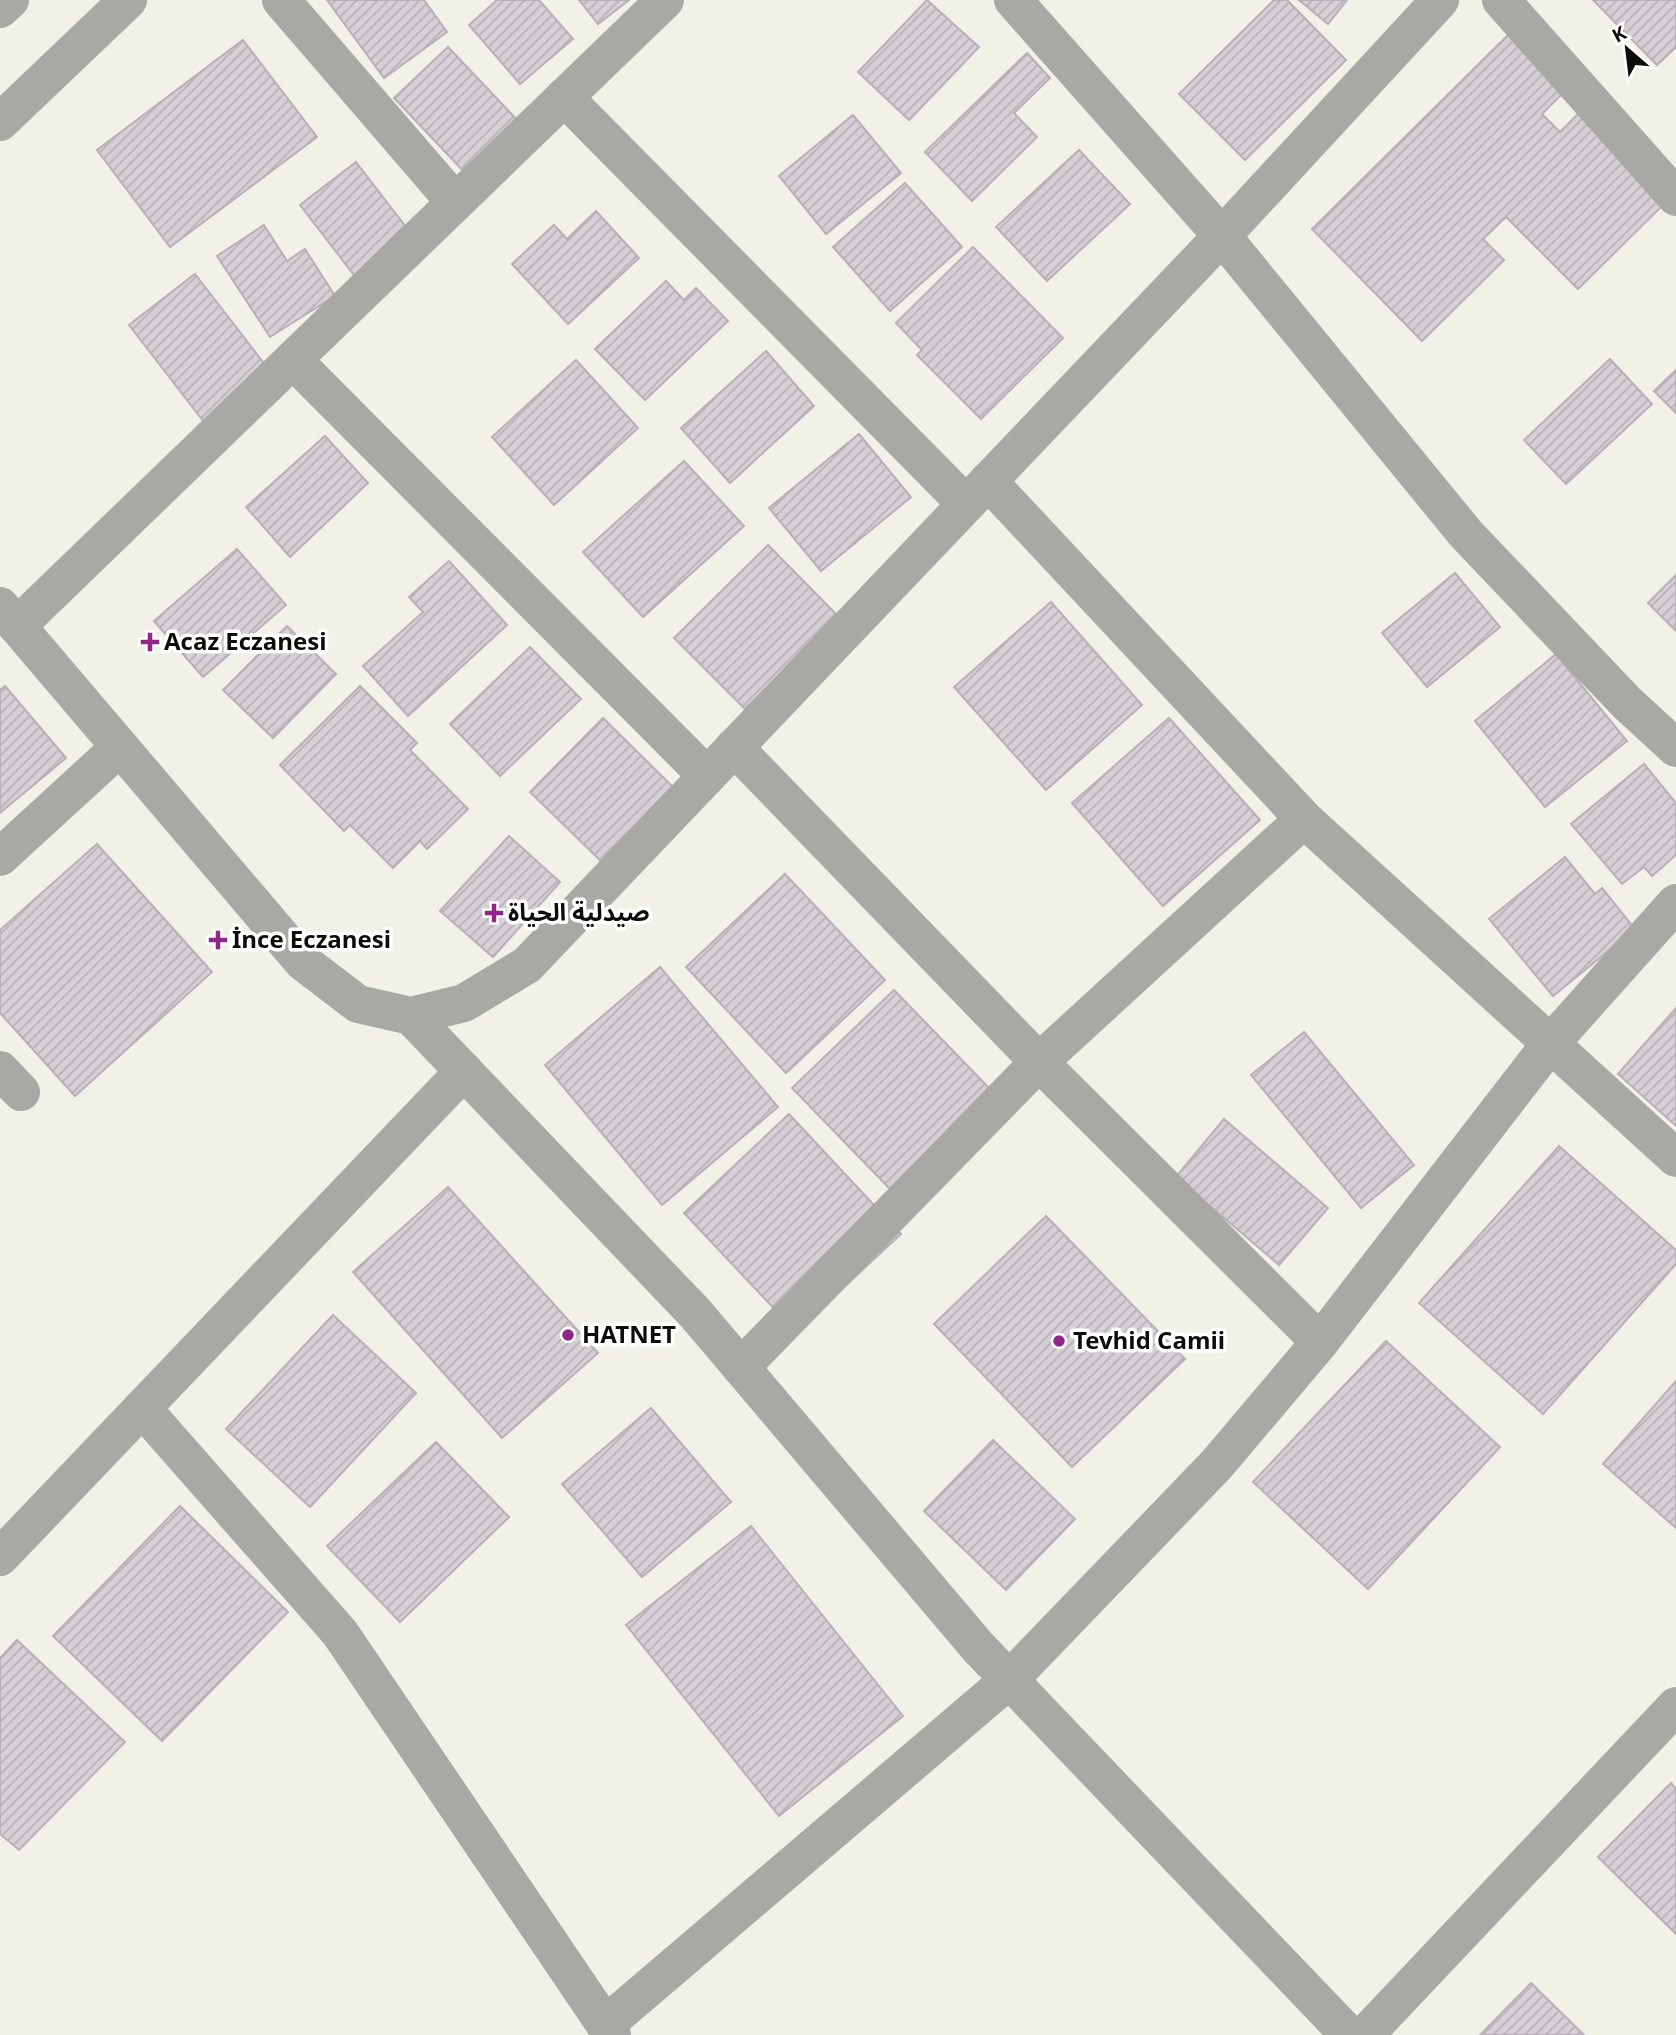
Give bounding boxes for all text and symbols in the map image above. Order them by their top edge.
north arrow [1592,14,1662,84]
text: K [1605,14,1635,55]
place label: Acaz Eczanesi [164,617,327,668]
marker: Acaz Eczanesi [142,634,158,650]
place label: صيدلية الحياة [508,888,650,939]
marker: صيدلية الحياة [486,905,502,921]
place label: İnce Eczanesi [232,915,391,966]
marker: İnce Eczanesi [210,932,226,948]
place label: HATNET [582,1310,676,1361]
place label: Tevhid Camii [1073,1316,1225,1367]
marker: HATNET [560,1327,576,1343]
marker: Tevhid Camii [1051,1333,1067,1349]

